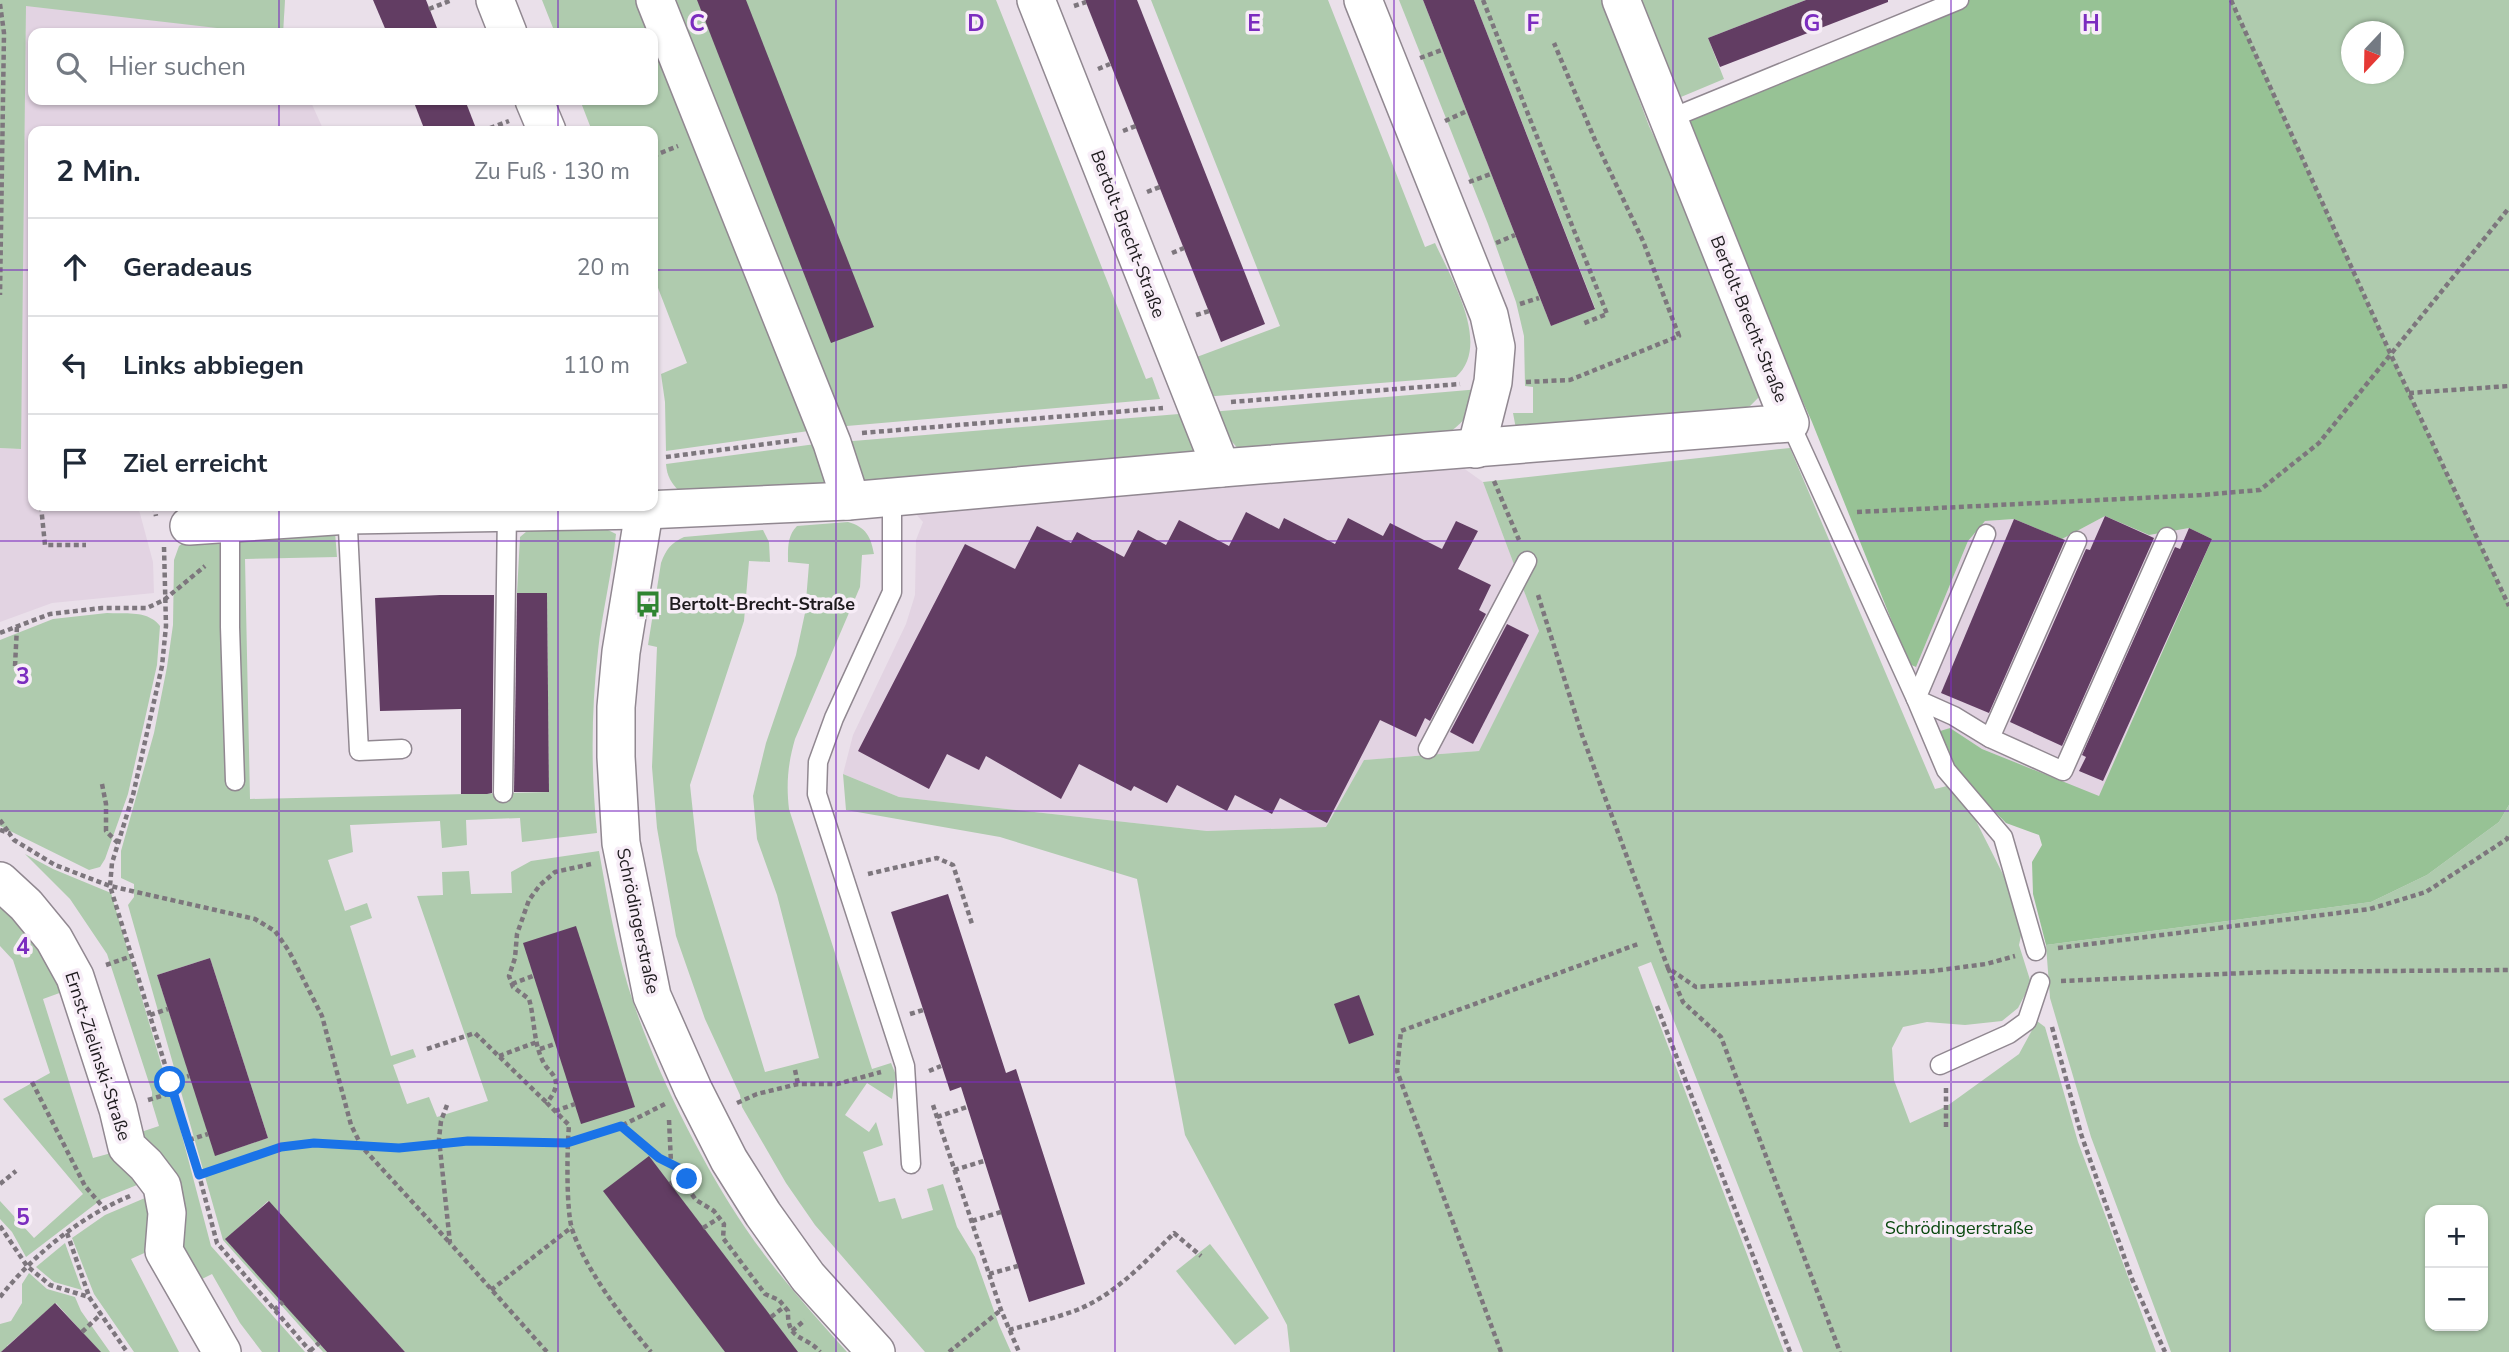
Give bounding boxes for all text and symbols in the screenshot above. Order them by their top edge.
text: C [689,8,705,39]
text: D [967,8,985,39]
text: E [1247,8,1261,39]
text: F [1527,8,1540,39]
text: G [1804,8,1820,39]
text: H [2082,8,2100,39]
north arrow [2341,21,2404,84]
search box [28,28,658,105]
icon: search [52,48,90,86]
text: Hier suchen [108,49,246,84]
street label: Bertolt-Brecht-Straße [1085,147,1171,321]
text: 2 Min. [56,151,141,192]
text: Zu Fuß · 130 m [474,156,630,187]
street label: Bertolt-Brecht-Straße [1705,232,1793,406]
icon: ahead [56,248,94,286]
text: Geradeaus [123,250,252,285]
text: 20 m [577,252,630,283]
icon: left [56,346,94,384]
text: Links abbiegen [123,348,304,383]
text: 110 m [563,350,630,381]
icon: arrive [56,444,94,482]
text: Ziel erreicht [123,446,267,481]
bus stop icon: Bertolt-Brecht-Straße [633,589,663,619]
place label: Bertolt-Brecht-Straße [669,592,855,616]
text: 3 [16,661,30,692]
street label: Schrödingerstraße [611,846,665,996]
text: 4 [16,931,30,962]
street label: Ernst-Zielinski-Straße [59,968,137,1144]
route start [154,1066,185,1097]
route end [671,1163,702,1194]
text: 5 [16,1202,30,1233]
map controls [2425,1205,2488,1331]
button: + [2425,1205,2488,1268]
park label: Schrödingerstraße [1885,1216,2033,1240]
button: − [2425,1268,2488,1331]

